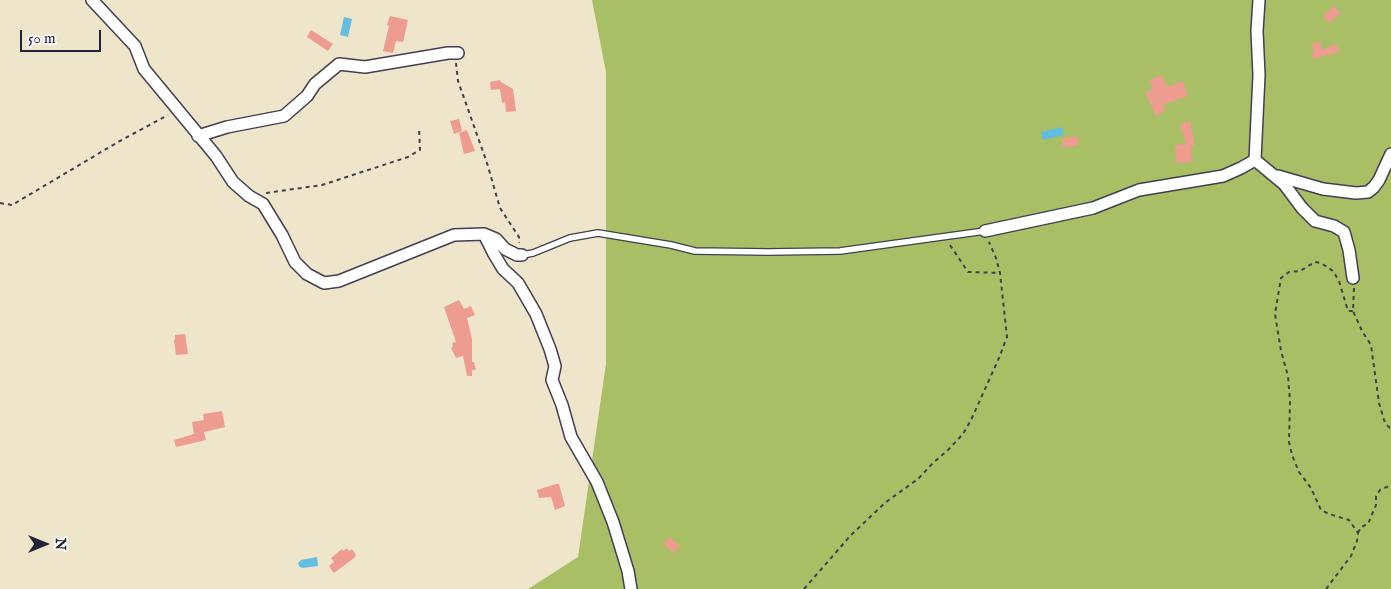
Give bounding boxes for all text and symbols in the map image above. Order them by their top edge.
scale bar [22,20,104,52]
text: 50 m [28,29,56,48]
north arrow [20,519,70,569]
text: N [51,538,69,550]

